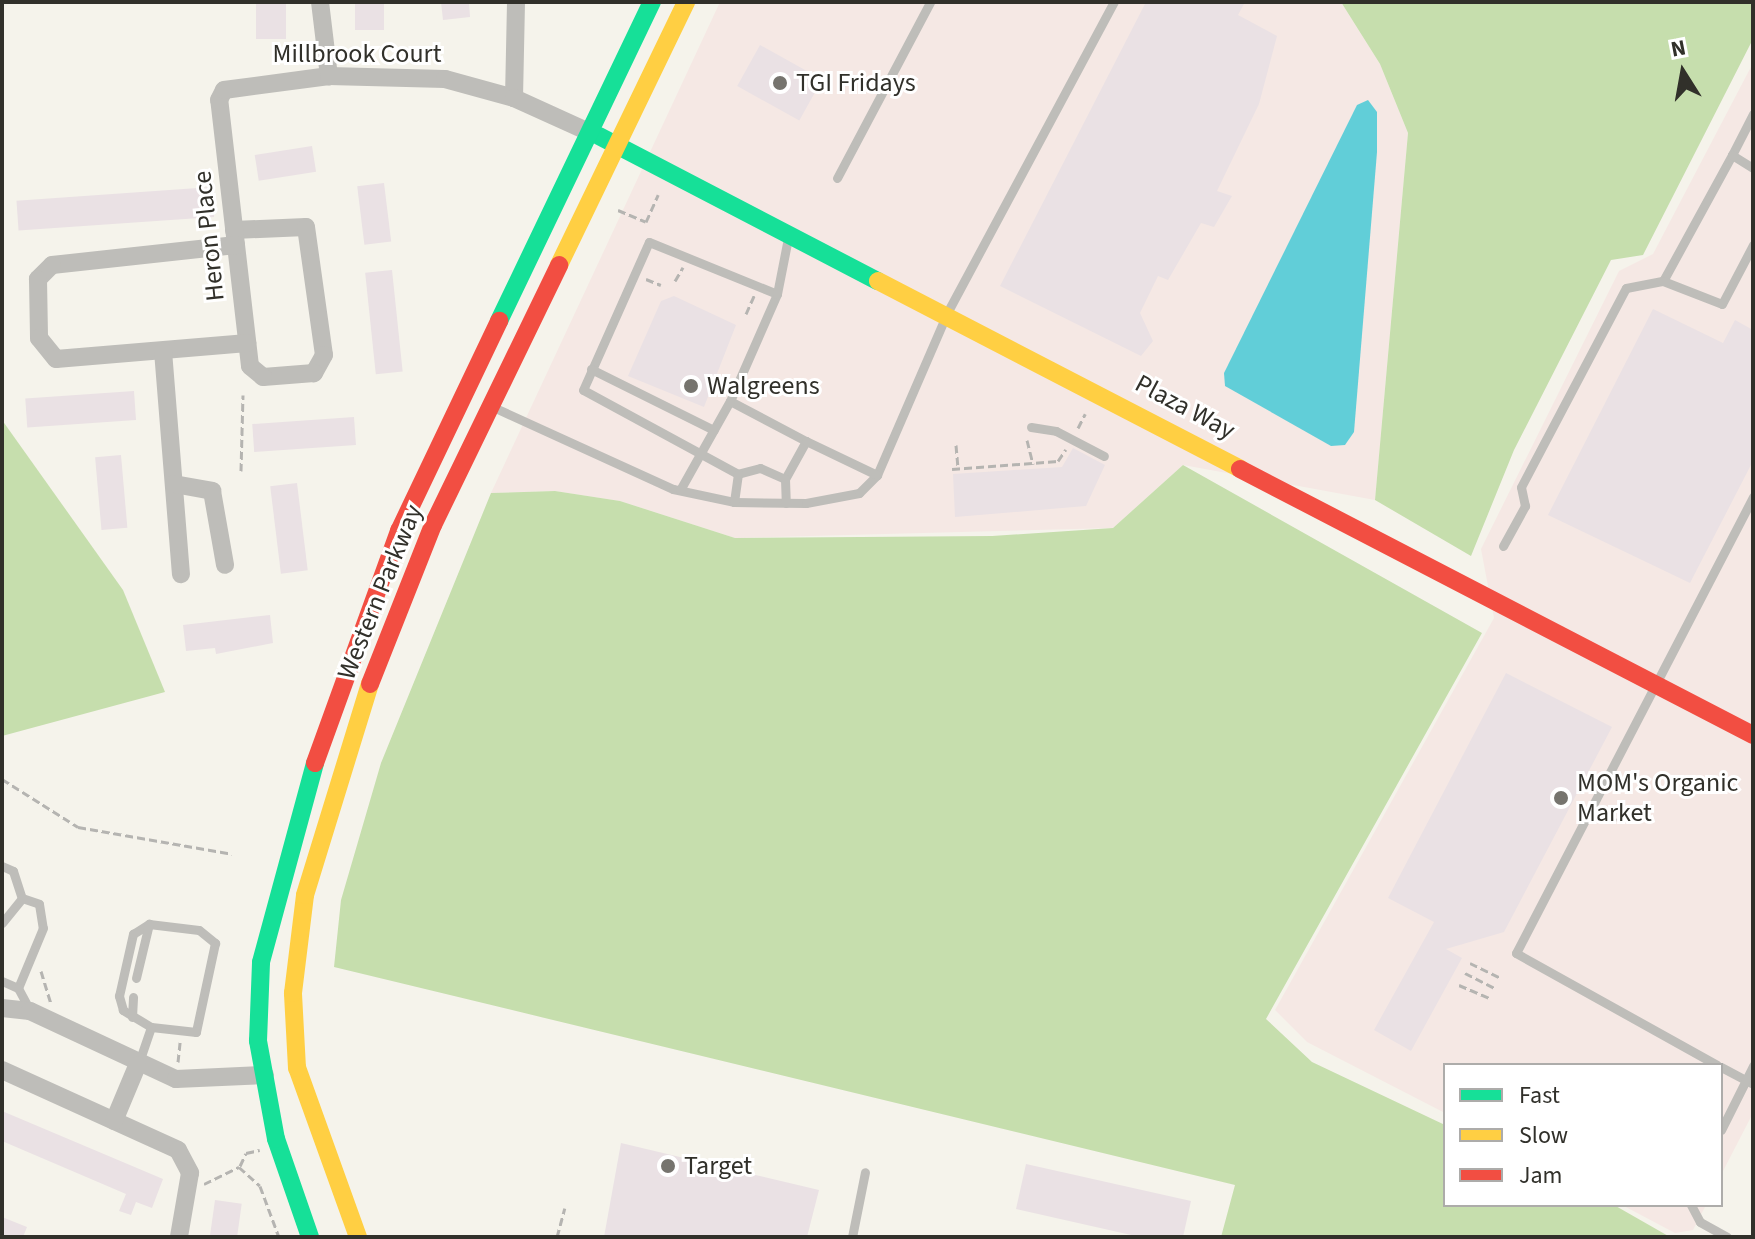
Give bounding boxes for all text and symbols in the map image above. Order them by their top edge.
text: N [1668,31,1689,66]
north arrow [1643,32,1723,112]
street label: Millbrook Court [273,38,441,70]
place label: TGI Fridays [796,67,916,99]
marker: TGI Fridays [771,74,789,92]
street label: Heron Place [187,169,231,303]
street label: Plaza Way [1130,368,1240,446]
place label: Walgreens [707,370,820,402]
marker: Walgreens [682,377,700,395]
street label: Western Parkway [331,500,429,684]
place label: MOM's Organic Market [1577,767,1738,828]
marker: MOM's Organic Market [1552,789,1570,807]
legend [1443,1063,1723,1207]
text: Fast [1519,1078,1560,1113]
text: Slow [1519,1118,1568,1153]
place label: Target [684,1150,752,1182]
marker: Target [659,1157,677,1175]
text: Jam [1519,1158,1563,1193]

